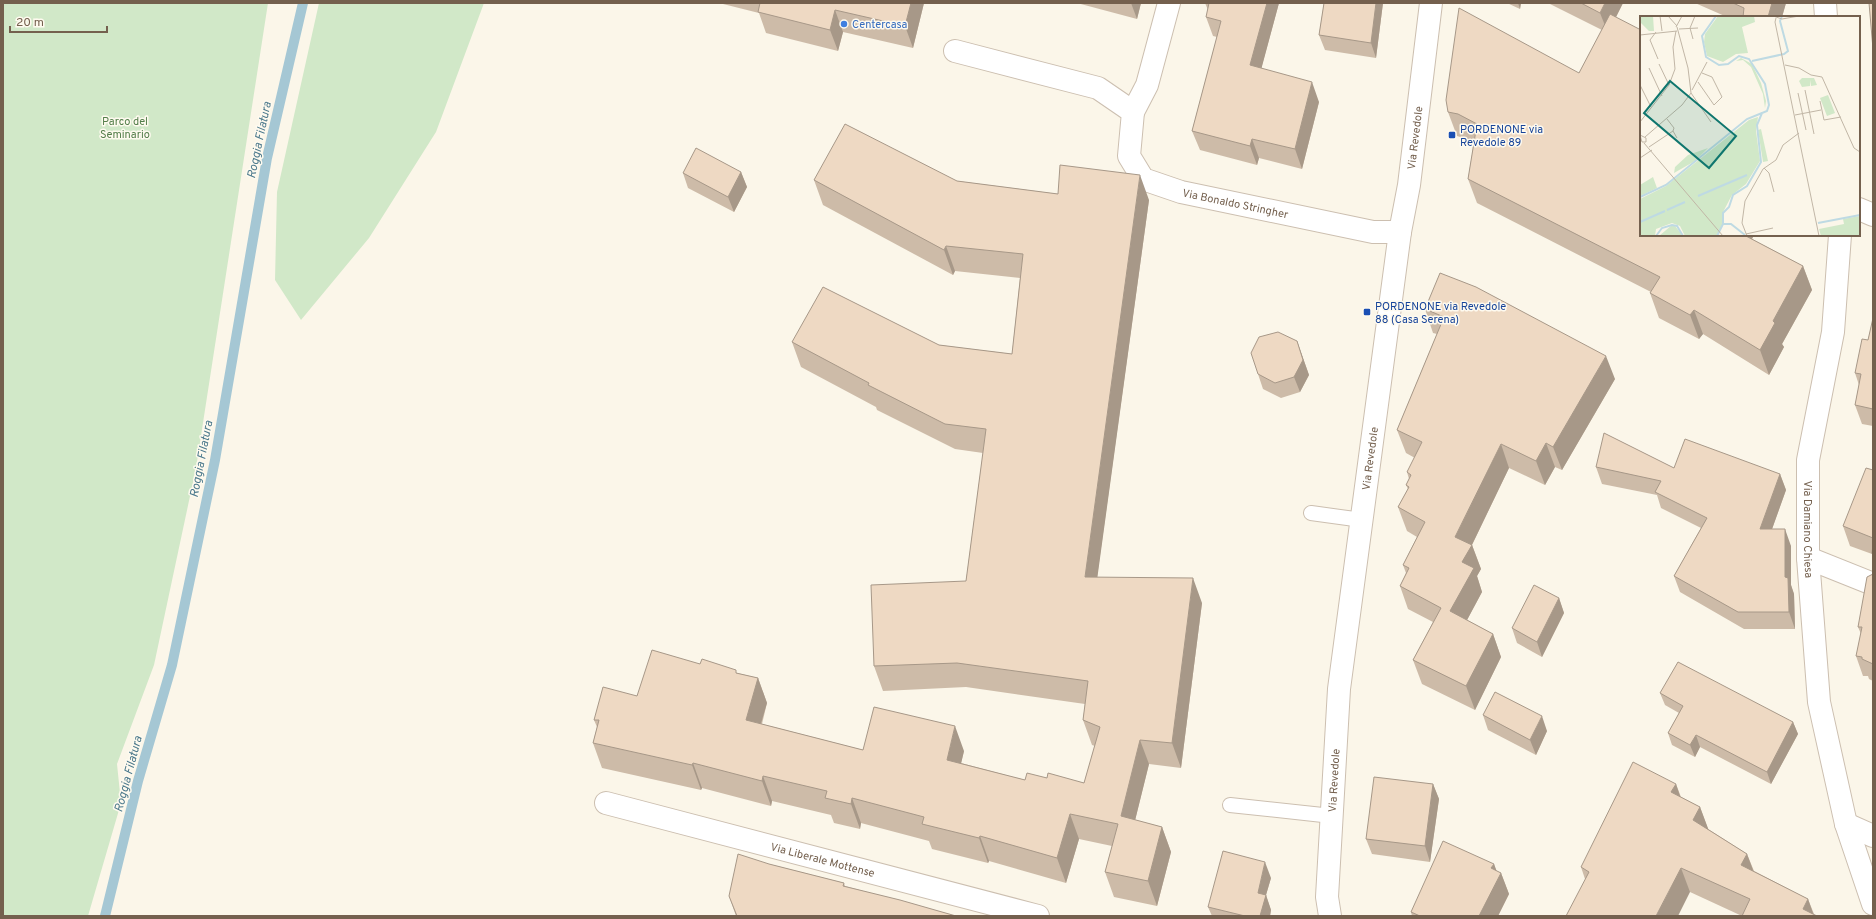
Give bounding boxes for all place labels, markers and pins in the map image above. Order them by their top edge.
place label: Centercasa [852,18,908,32]
marker: Centercasa [839,19,849,29]
place label: PORDENONE via Revedole 89 [1460,123,1543,150]
marker: PORDENONE via Revedole 89 [1447,130,1457,140]
place label: PORDENONE via Revedole 88 (Casa Serena) [1375,300,1506,327]
marker: PORDENONE via Revedole 88 (Casa Serena) [1362,307,1372,317]

